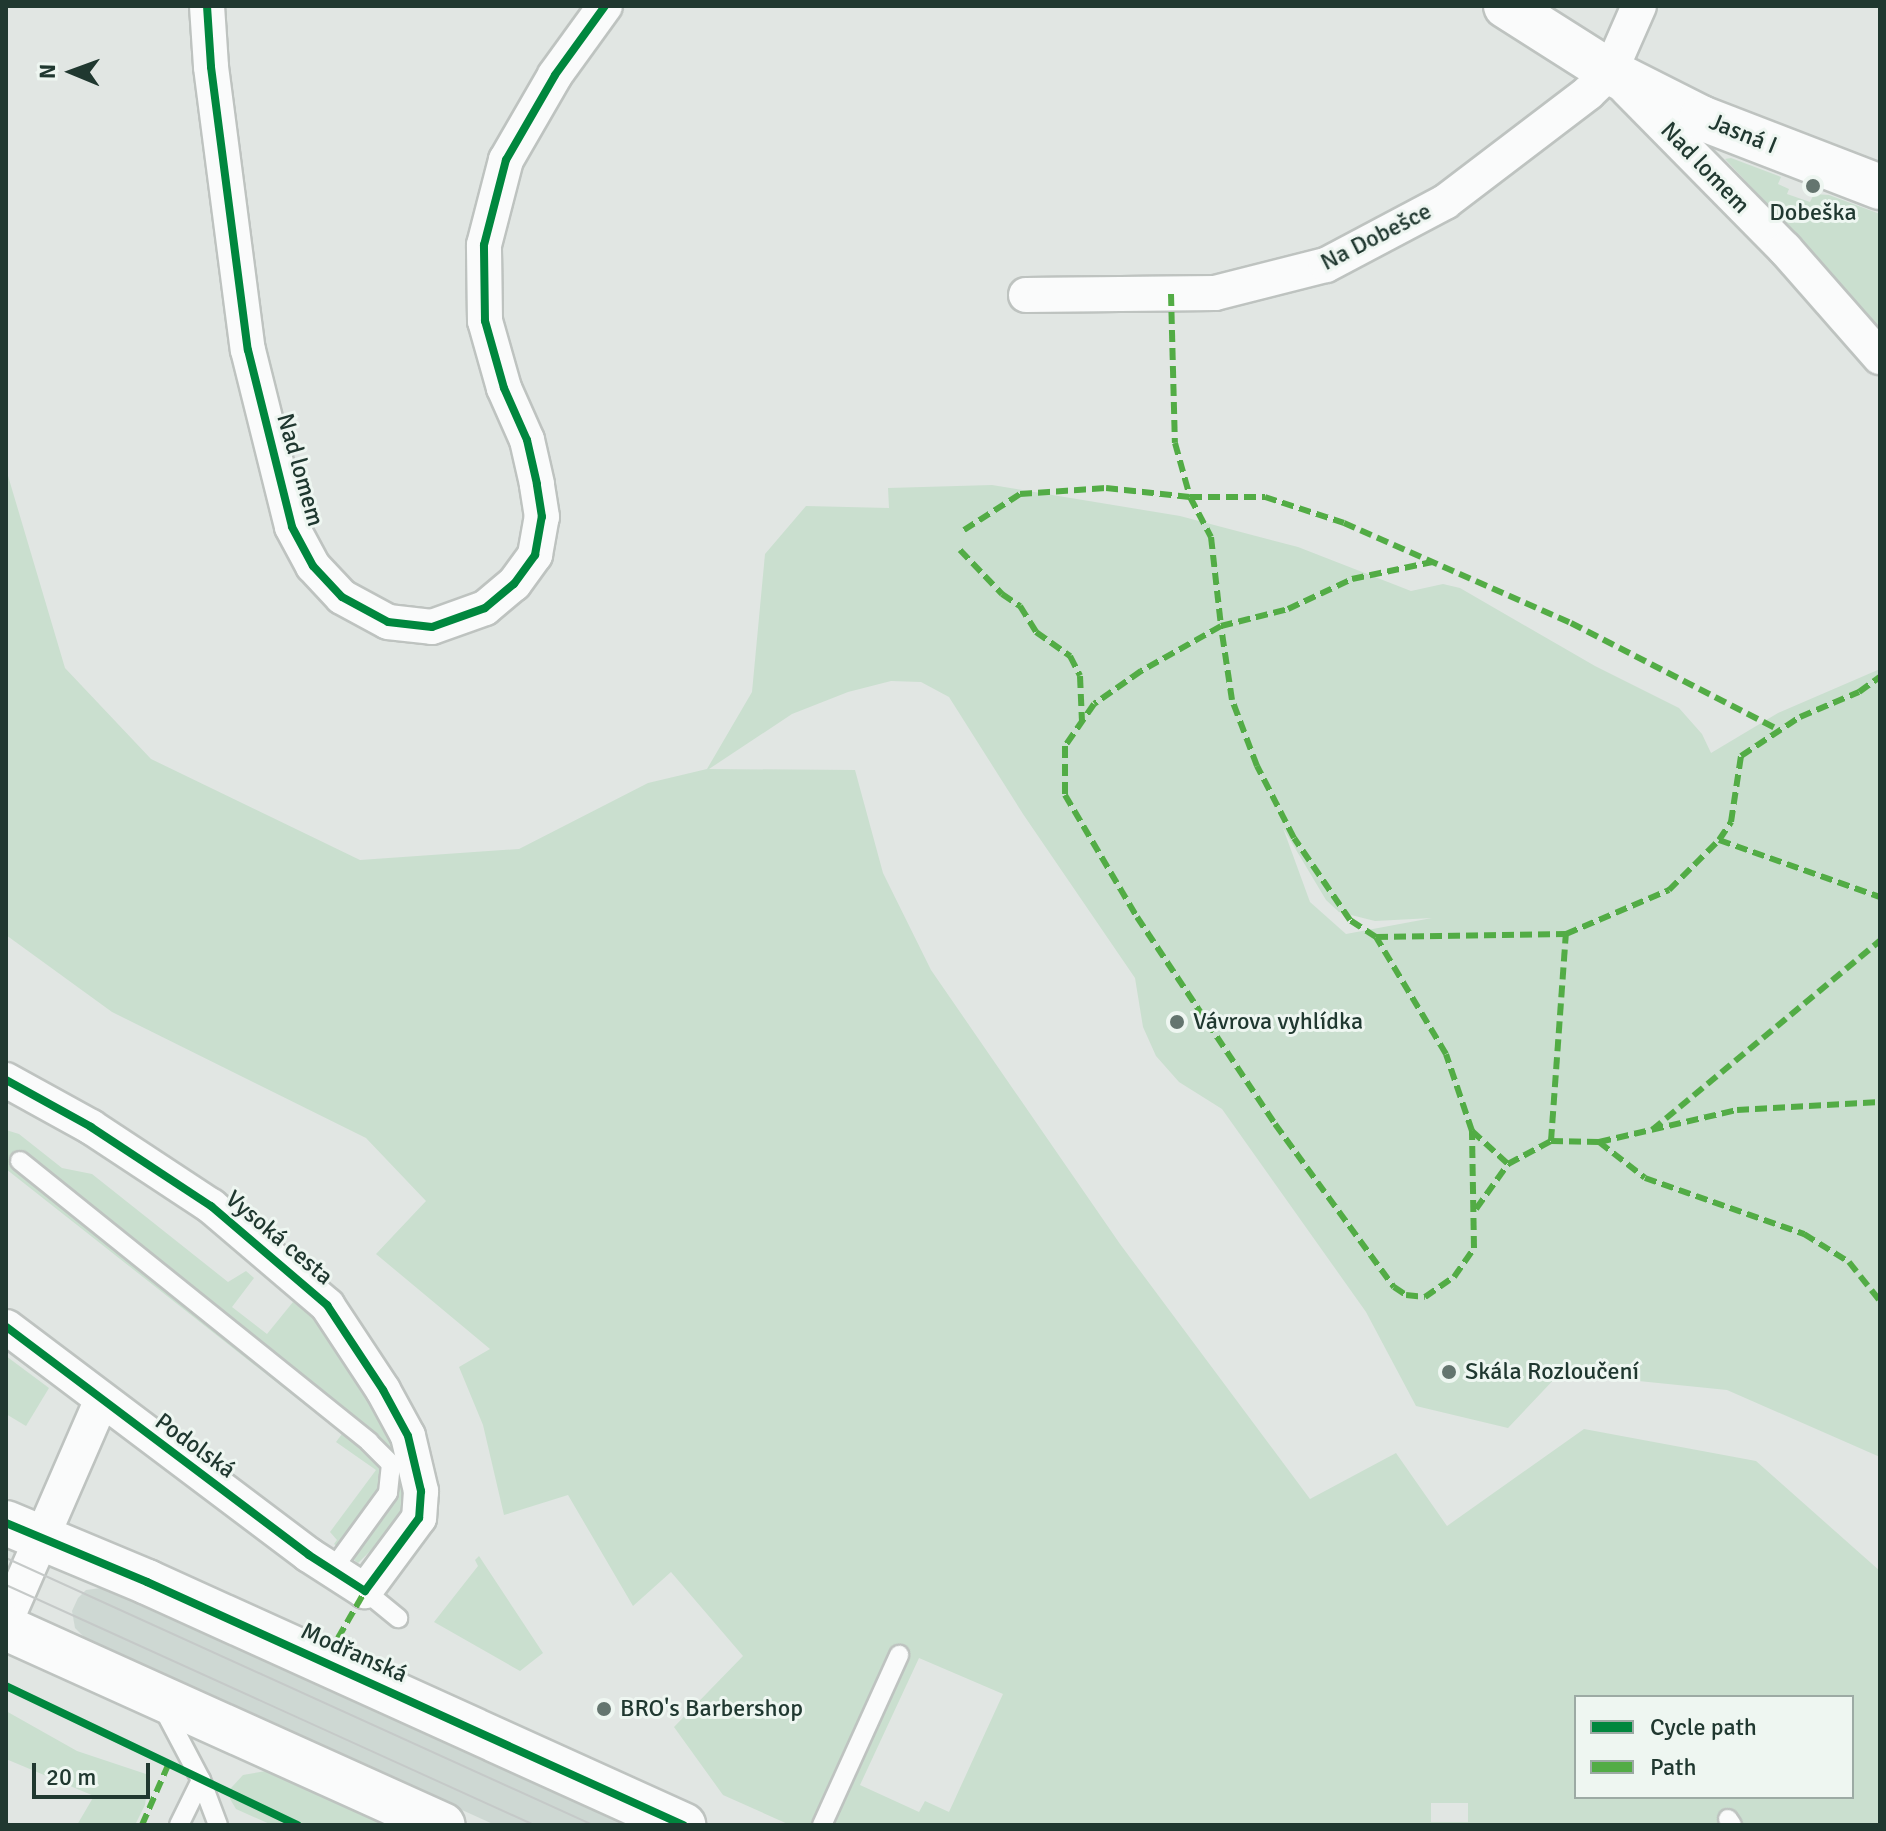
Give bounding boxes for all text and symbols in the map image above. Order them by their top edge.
north arrow [32,32,112,112]
text: N [34,64,61,79]
street label: Jasná I [1705,107,1781,161]
street label: Nad lomem [1654,116,1756,220]
marker: Dobeška [1804,177,1822,195]
street label: Na Dobešce [1316,197,1436,277]
place label: Dobeška [1769,199,1857,227]
street label: Nad lomem [270,410,330,530]
place label: Vávrova vyhlídka [1193,1008,1363,1036]
marker: Vávrova vyhlídka [1168,1013,1186,1031]
street label: Vysoká cesta [219,1185,339,1291]
place label: Skála Rozloučení [1465,1358,1639,1386]
marker: Skála Rozloučení [1440,1363,1458,1381]
street label: Podolská [149,1407,241,1485]
street label: Modřanská [296,1617,412,1689]
place label: BRO's Barbershop [620,1695,803,1723]
legend [1574,1695,1854,1799]
marker: BRO's Barbershop [595,1700,613,1718]
text: Cycle path [1650,1712,1757,1742]
scale bar [36,1747,154,1797]
text: Path [1650,1752,1696,1782]
text: 20 m [46,1762,96,1792]

